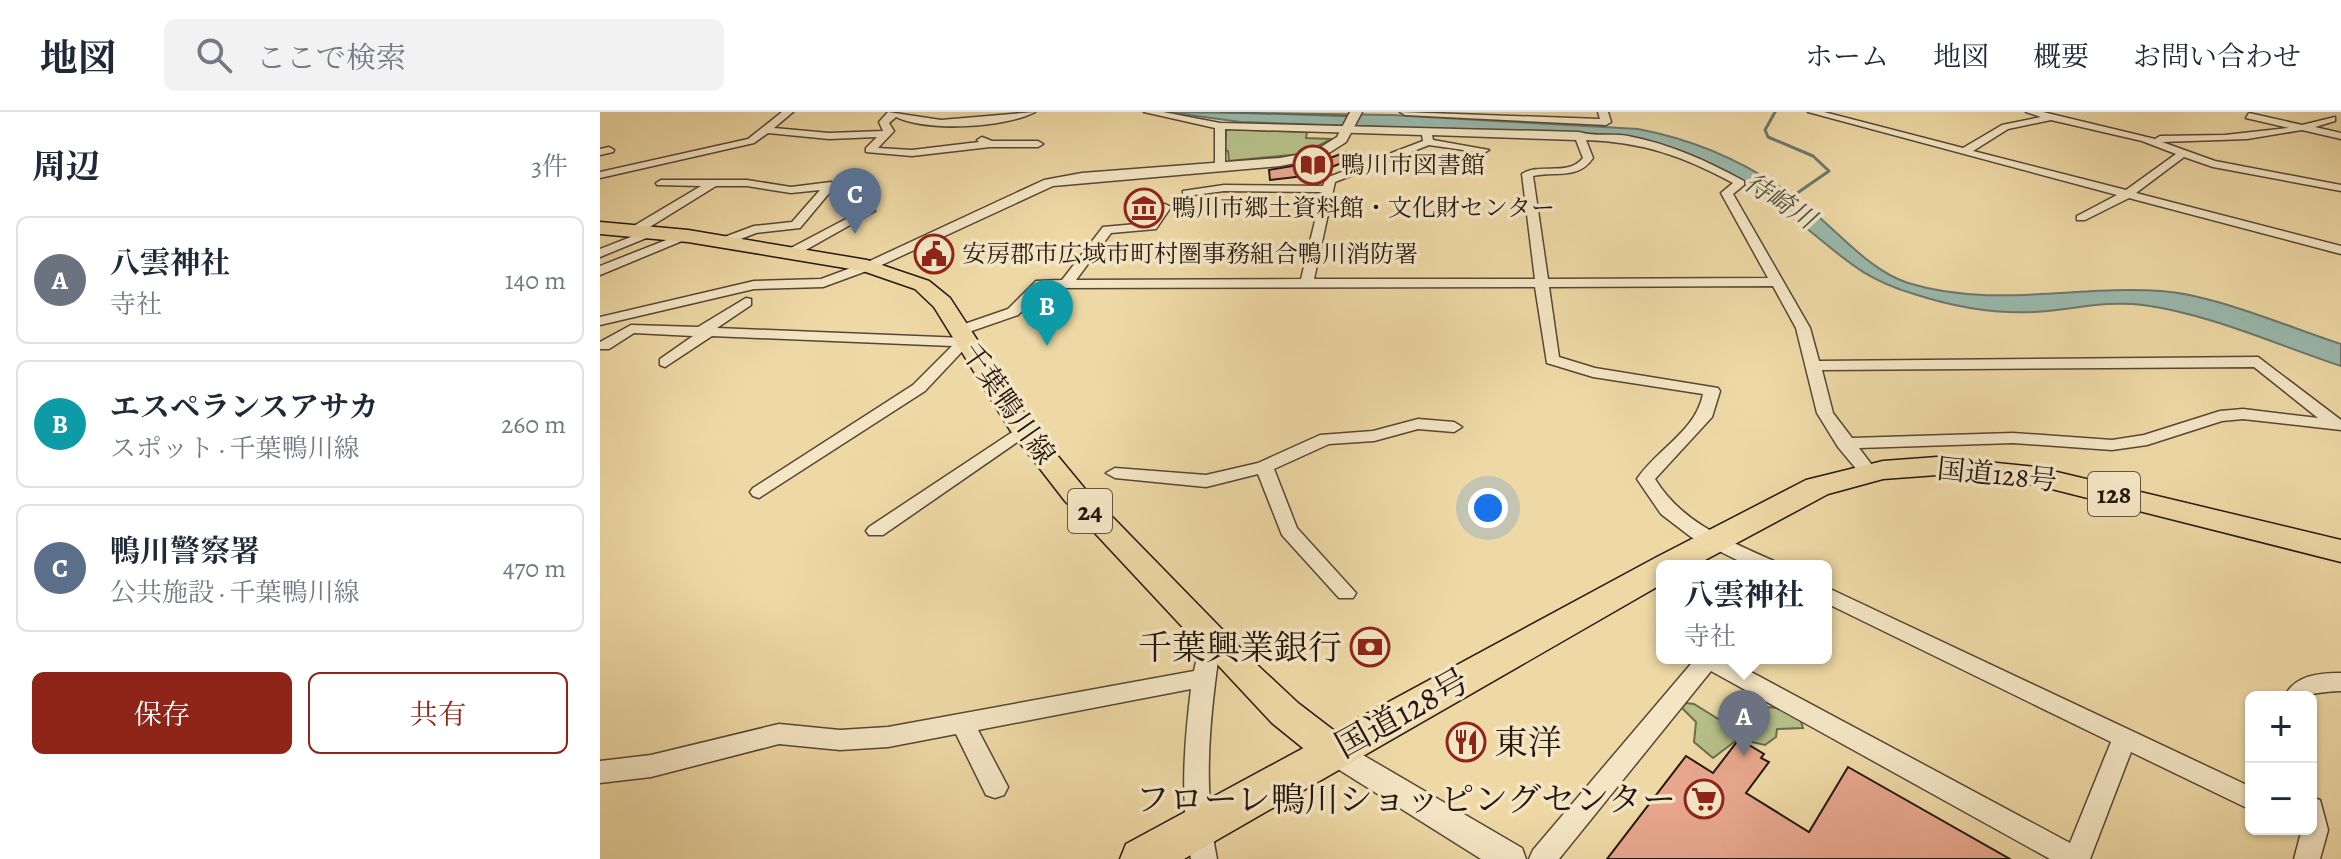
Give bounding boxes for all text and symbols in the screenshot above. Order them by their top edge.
search box [164,19,724,91]
text: 地図 [40,32,116,84]
icon: search [192,33,236,77]
text: ここで検索 [256,38,406,78]
text: ホーム [1805,38,1889,76]
text: 地図 [1933,38,1989,76]
text: 概要 [2033,38,2089,76]
text: お問い合わせ [2133,38,2301,76]
text: 周辺 [32,143,100,190]
library icon: 鴨川市図書館 [1292,144,1334,186]
text: 3件 [531,149,568,184]
place label: 鴨川市図書館 [1341,149,1485,181]
water label: 待崎川 [1738,165,1825,239]
pin: C [829,168,881,234]
museum icon: 鴨川市郷土資料館・文化財センター [1123,187,1165,229]
place label: 鴨川市郷土資料館・文化財センター [1172,192,1555,224]
public building icon: 安房郡市広域市町村圏事務組合鴨川消防署 [913,233,955,275]
place label: 安房郡市広域市町村圏事務組合鴨川消防署 [962,238,1418,270]
text: 八雲神社 [110,243,230,283]
text: A [52,263,68,298]
text: 140 m [505,263,566,298]
pin: B [1021,280,1073,346]
text: 寺社 [110,287,162,322]
street label: 千葉鴨川線 [952,336,1064,472]
text: エスペランスアサカ [110,387,379,427]
text: B [52,407,68,442]
text: 260 m [501,407,566,442]
text: スポット · 千葉鴨川線 [110,431,359,466]
street label: 国道128号 [1935,450,2059,500]
road number: 128 [2088,472,2140,516]
your location [1468,488,1508,528]
road number: 24 [1068,489,1112,533]
text: 鴨川警察署 [110,531,260,571]
text: C [52,551,68,586]
text: 470 m [503,551,566,586]
popup [1656,560,1832,664]
text: 公共施設 · 千葉鴨川線 [110,575,359,610]
text: 八雲神社 [1684,575,1804,615]
text: 寺社 [1684,619,1736,654]
place label: 千葉興業銀行 [1138,624,1342,671]
bank icon: 千葉興業銀行 [1349,626,1391,668]
street label: 国道128号 [1327,657,1477,769]
button: 保存 [32,672,292,754]
button: 共有 [308,672,568,754]
pin: A [1718,690,1770,756]
map controls [2245,691,2317,835]
button: + [2245,691,2317,763]
place label: 東洋 [1494,719,1562,766]
restaurant icon: 東洋 [1445,721,1487,763]
button: − [2245,763,2317,835]
place label: フローレ鴨川ショッピングセンター [1135,776,1676,823]
supermarket icon: フローレ鴨川ショッピングセンター [1683,778,1725,820]

